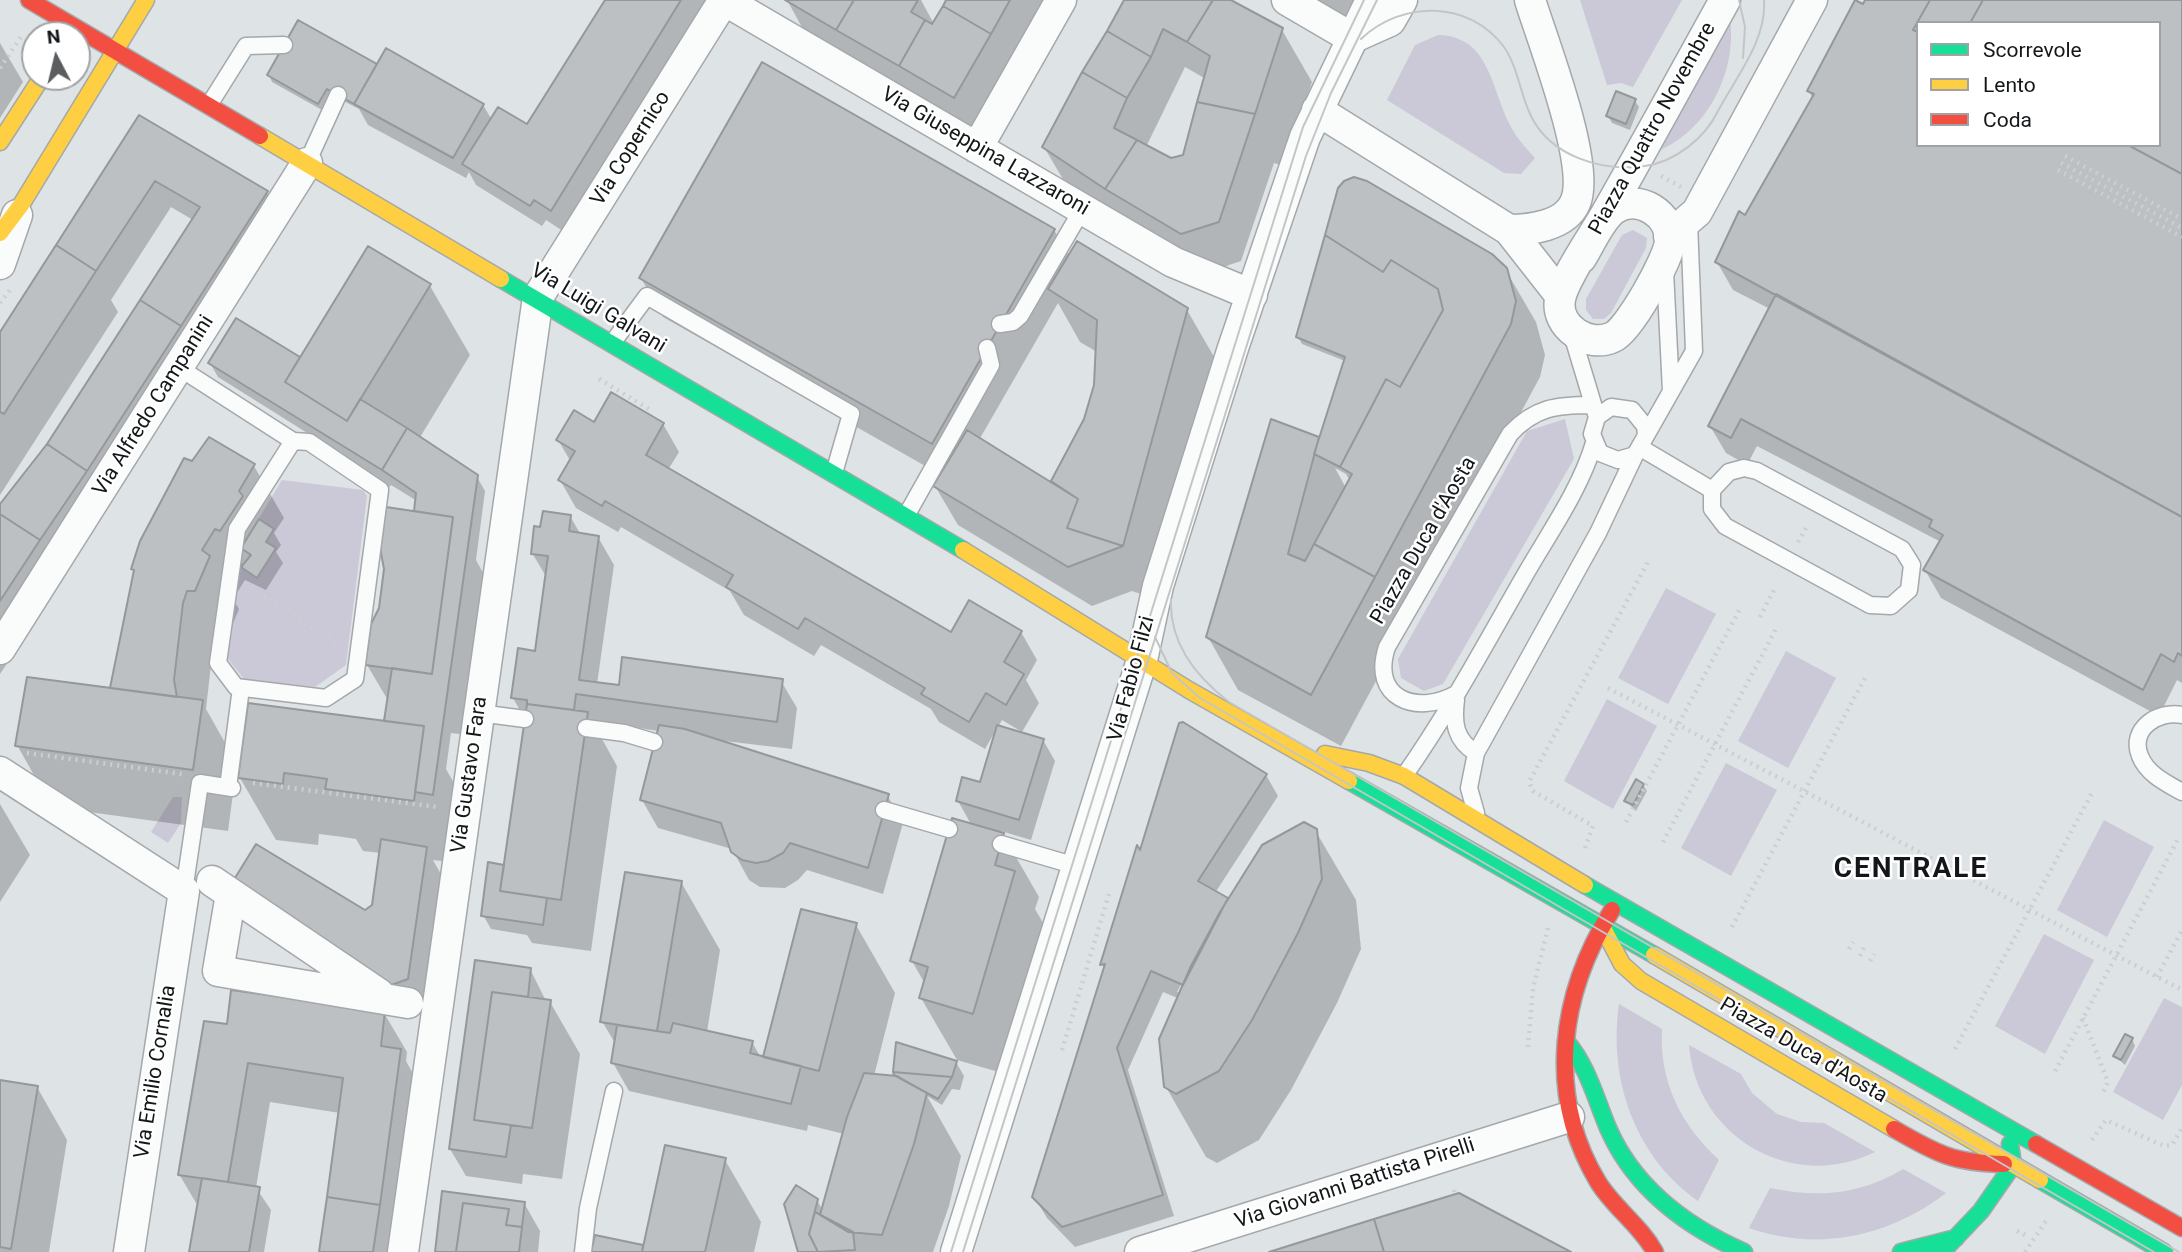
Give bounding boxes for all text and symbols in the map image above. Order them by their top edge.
street label: Piazza Quattro Novembre [1584,18,1722,240]
north arrow [21,21,91,91]
legend [1916,21,2161,147]
text: N [46,24,62,49]
text: Scorrevole [1983,38,2082,62]
text: Lento [1983,73,2036,97]
street label: Via Giuseppina Lazzaroni [877,82,1093,222]
street label: Via Copernico [586,87,676,211]
text: Coda [1983,108,2032,132]
street label: Via Luigi Galvani [526,259,670,359]
street label: Via Alfredo Campanini [88,311,220,501]
street label: Piazza Duca d'Aosta [1366,453,1482,629]
street label: Via Fabio Filzi [1103,613,1161,745]
street label: Via Gustavo Fara [447,695,493,855]
district label: CENTRALE [1835,853,1987,887]
street label: Via Emilio Cornalia [130,983,182,1161]
street label: Piazza Duca d'Aosta [1715,993,1891,1109]
street label: Via Giovanni Battista Pirelli [1232,1133,1478,1235]

